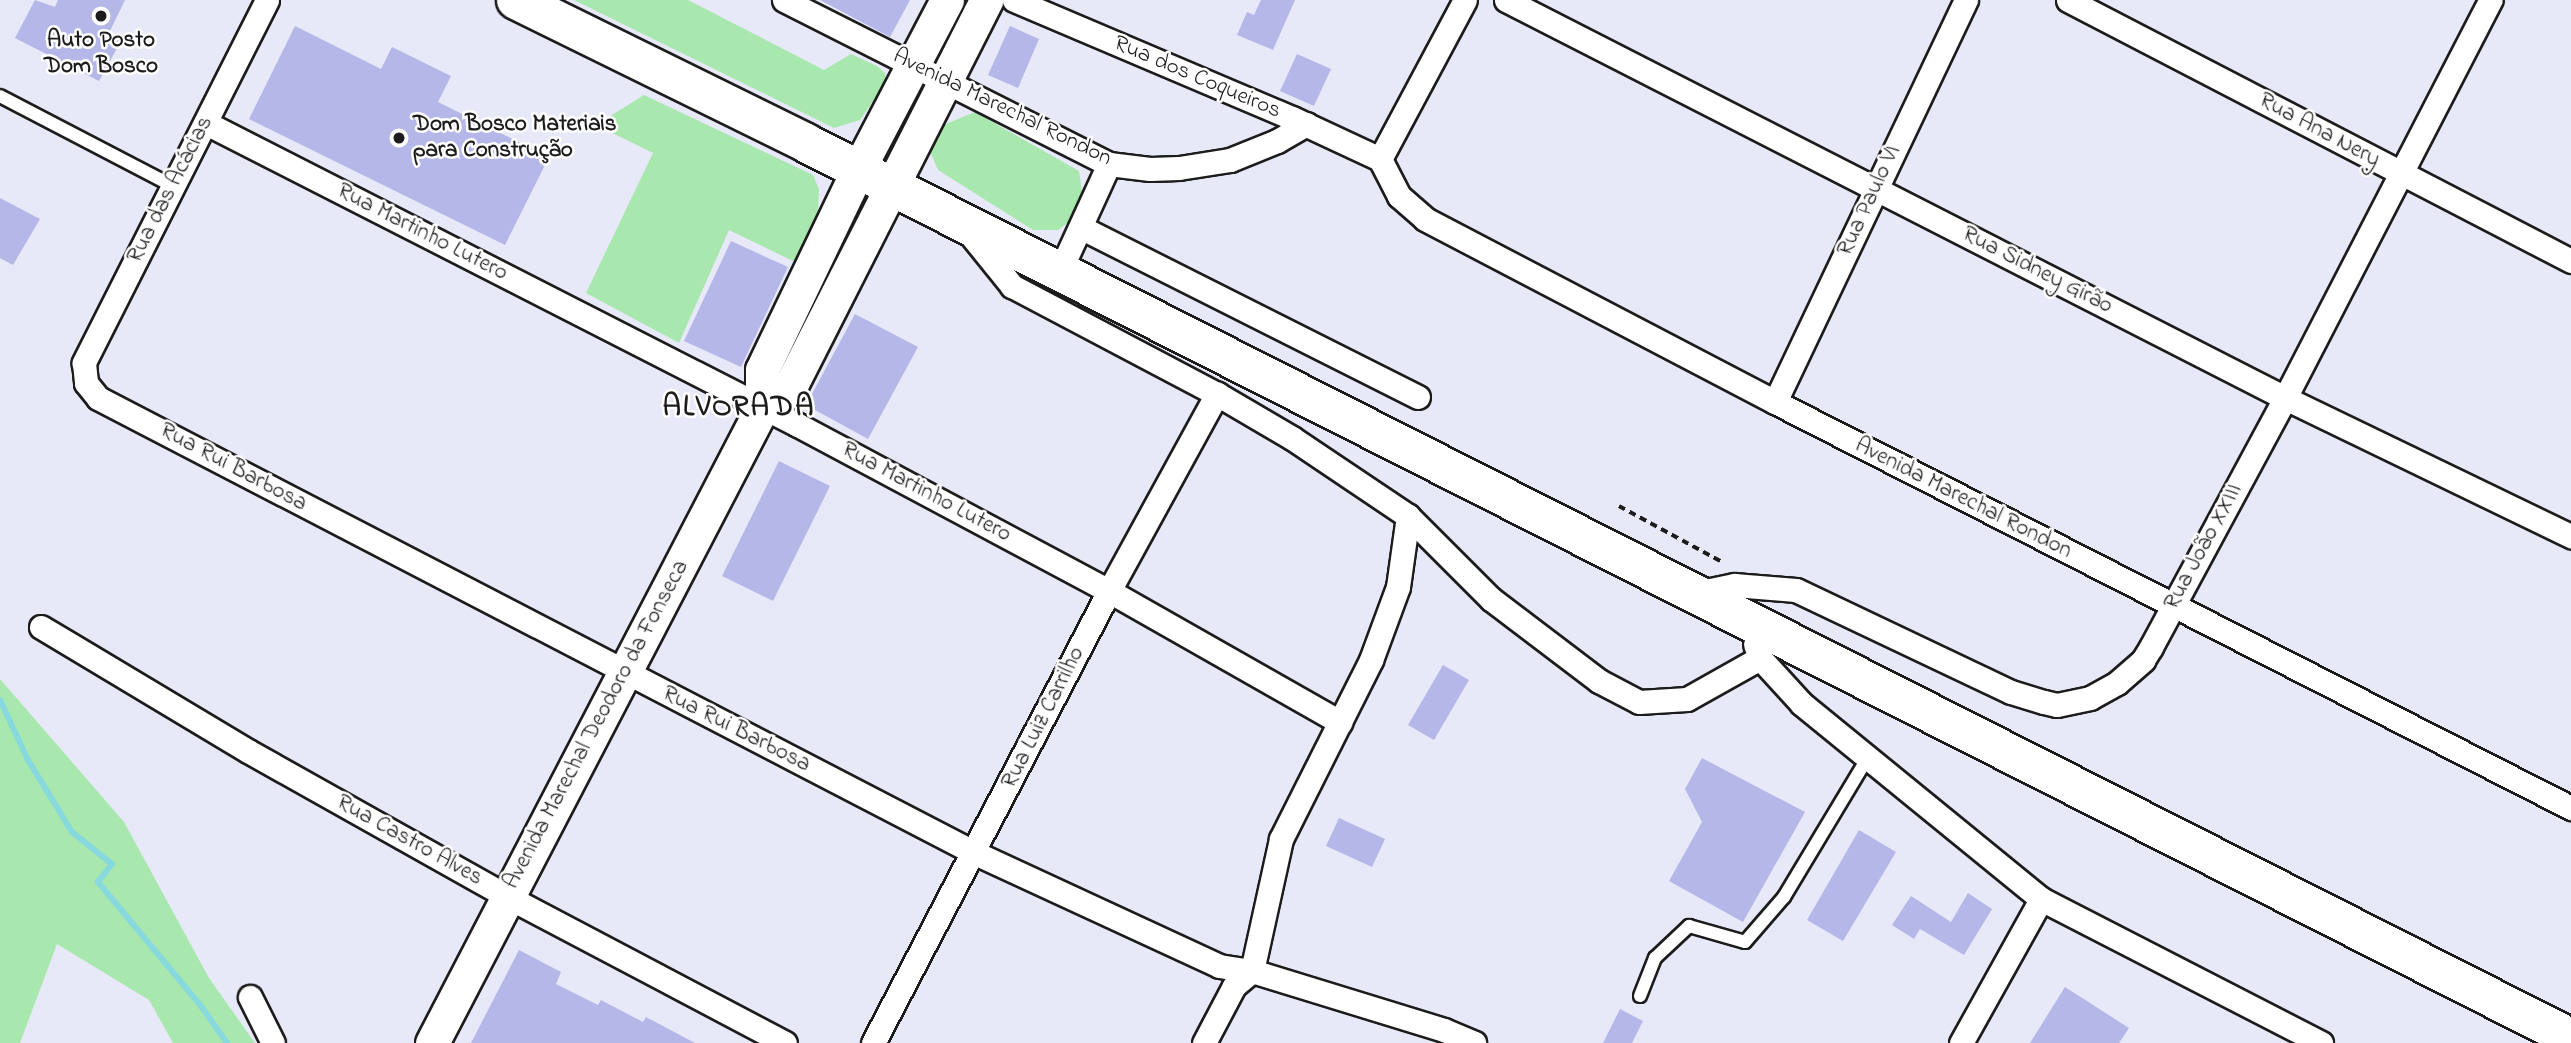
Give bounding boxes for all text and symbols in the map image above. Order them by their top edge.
marker: Auto Posto Dom Bosco [93,8,109,24]
place label: Auto Posto Dom Bosco [44,27,158,81]
street label: Rua dos Coqueiros [1109,30,1285,126]
street label: Avenida Marechal Rondon [888,43,1116,173]
street label: Rua Ana Nery [2254,88,2384,174]
place label: Dom Bosco Materiais para Construção [413,111,616,165]
street label: Rua das Acácias [122,112,220,268]
marker: Dom Bosco Materiais para Construção [391,130,407,146]
street label: Rua Paulo VI [1832,141,1908,261]
street label: Rua Martinho Lutero [332,178,512,288]
street label: Rua Sidney Girão [1957,221,2117,321]
district label: ALVORADA [663,390,815,426]
street label: Rua Rui Barbosa [155,418,311,518]
street label: Avenida Marechal Rondon [1850,432,2076,566]
street label: Rua Martinho Lutero [837,437,1015,549]
street label: Rua João XXIII [2159,479,2249,615]
street label: Avenida Marechal Deodoro da Fonseca [498,556,696,894]
street label: Rua Luiz Carrilho [996,643,1092,793]
street label: Rua Rui Barbosa [657,681,815,779]
street label: Rua Castro Alves [331,789,487,893]

